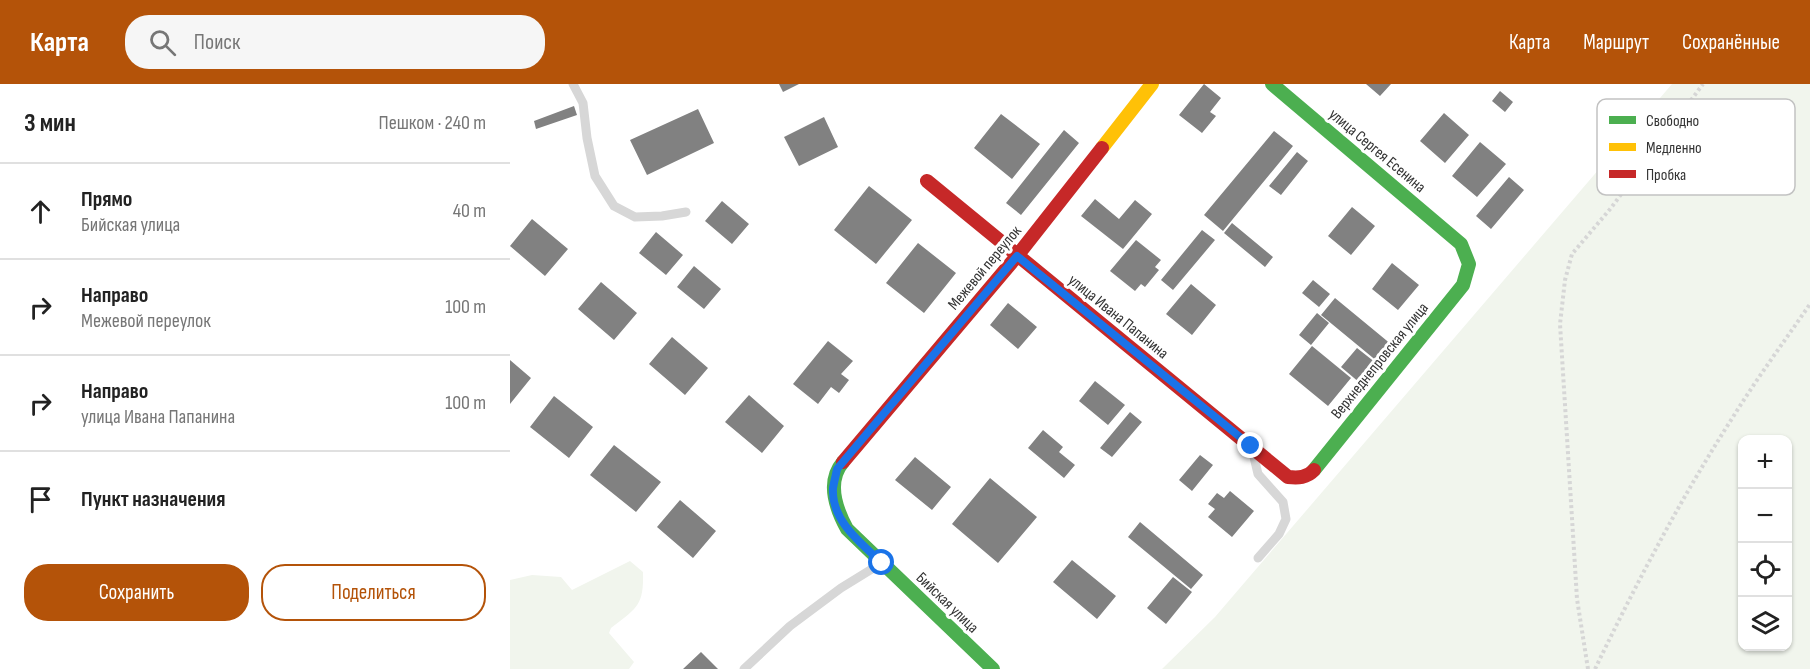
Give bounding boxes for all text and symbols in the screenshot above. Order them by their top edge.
search box [125,15,545,69]
text: Карта [30,26,89,59]
icon: search [146,26,179,59]
text: Поиск [194,29,240,56]
text: Карта [1509,30,1550,55]
text: Маршрут [1583,30,1649,55]
text: Сохранённые [1682,30,1780,55]
legend [1597,99,1795,195]
street label: улица Сергея Есенина [1325,105,1429,197]
text: 3 мин [24,108,76,139]
text: Пешком · 240 m [379,111,486,135]
text: Свободно [1646,112,1699,131]
text: Медленно [1646,139,1702,158]
text: Пробка [1646,166,1686,185]
text: Прямо [81,186,132,213]
icon: ahead [24,195,57,228]
text: 40 m [453,199,486,223]
text: Бийская улица [81,213,180,237]
street label: Межевой переулок [944,221,1026,314]
street label: улица Ивана Папанина [1064,271,1172,363]
text: Направо [81,282,148,309]
icon: right [24,291,57,324]
text: 100 m [445,295,486,319]
street label: Верхнеднепровская улица [1327,299,1433,423]
text: Межевой переулок [81,309,211,333]
text: Направо [81,378,148,405]
icon: right [24,387,57,420]
text: 100 m [445,391,486,415]
text: улица Ивана Папанина [81,405,235,429]
route end [1237,432,1263,458]
map controls [1738,435,1792,651]
button: + [1738,435,1792,489]
icon: arrive [24,483,57,516]
text: Пункт назначения [81,486,225,513]
button: − [1738,489,1792,543]
button: locate [1738,543,1792,597]
route start [868,549,894,575]
button: Сохранить [24,564,249,621]
button: Поделиться [261,564,486,621]
street label: Бийская улица [912,569,982,637]
button: layers [1738,597,1792,651]

